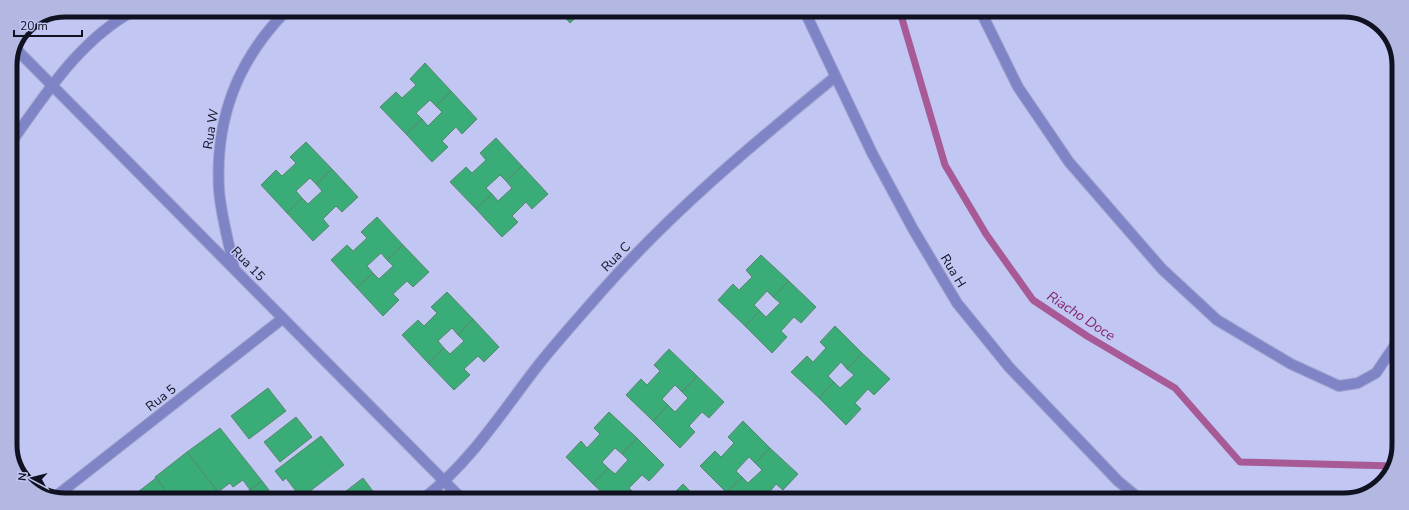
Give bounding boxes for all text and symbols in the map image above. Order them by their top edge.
scale bar [14,12,82,38]
text: 20 m [20,18,48,34]
street label: Rua W [199,108,223,150]
street label: Rua C [597,238,635,276]
street label: Rua 15 [227,243,269,285]
street label: Rua H [936,251,970,291]
water label: Riacho Doce [1043,287,1119,345]
street label: Rua 5 [142,380,180,416]
north arrow [12,458,52,498]
text: N [15,472,31,482]

